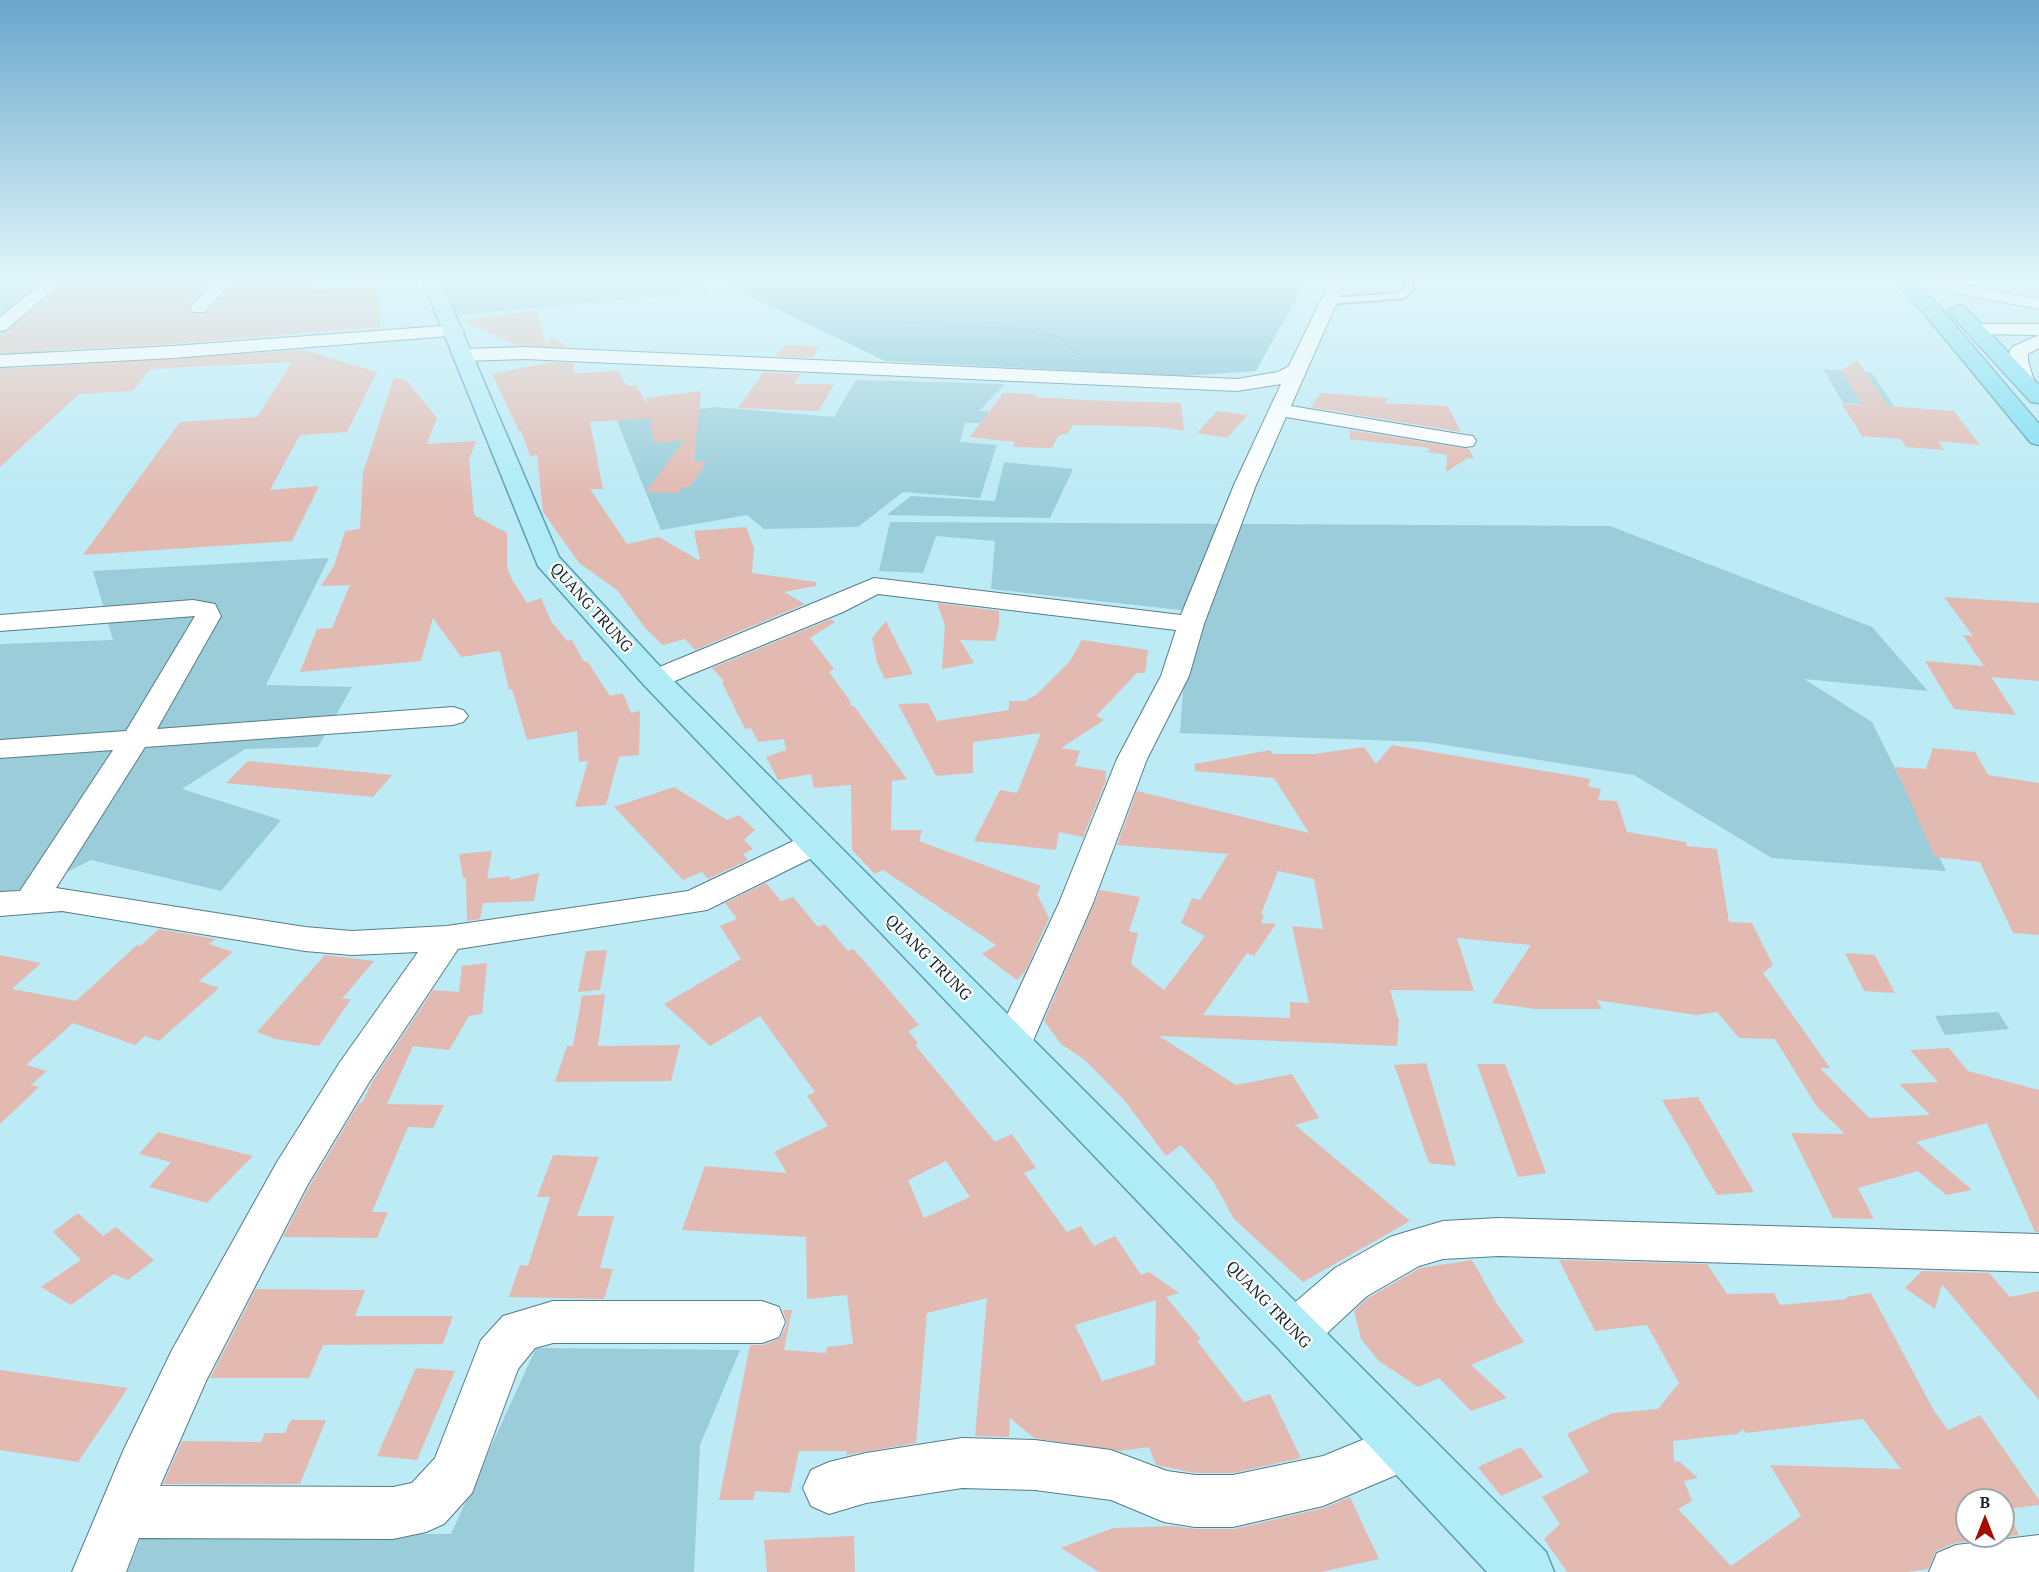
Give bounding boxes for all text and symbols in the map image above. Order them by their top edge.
street label: QUANG TRUNG [546,559,636,657]
street label: QUANG TRUNG [881,911,975,1005]
street label: QUANG TRUNG [1222,1257,1314,1353]
north arrow [1955,1488,2015,1548]
text: B [1980,1491,1990,1513]

